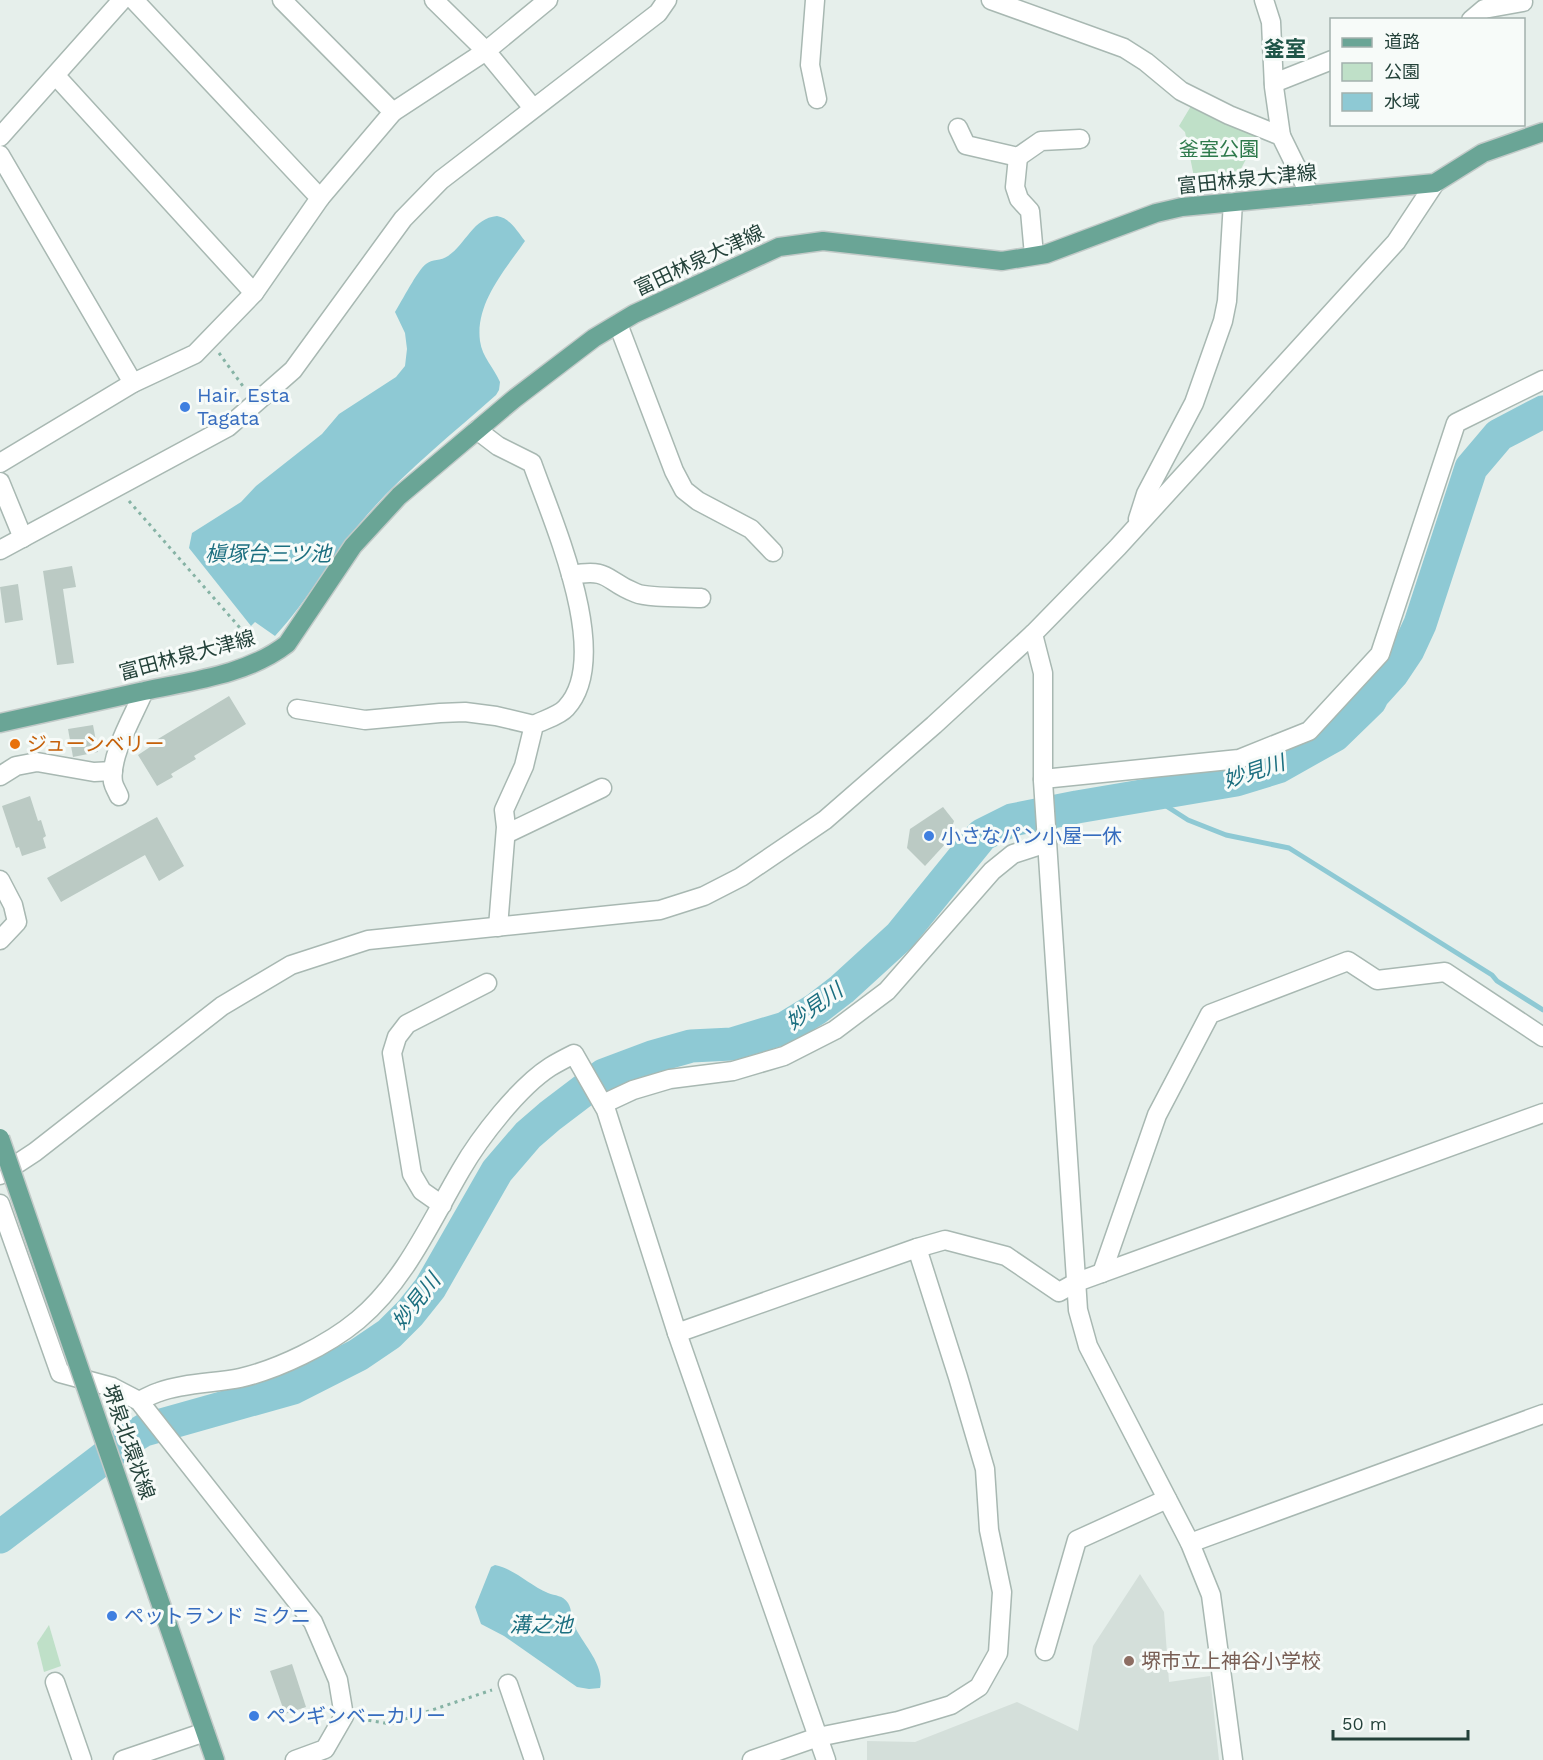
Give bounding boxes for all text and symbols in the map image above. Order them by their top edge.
legend [1330,18,1525,126]
text: 道路 [1384,31,1420,52]
district label: 釜室 [1264,36,1306,61]
text: 公園 [1384,61,1420,82]
text: 水域 [1384,91,1420,112]
park label: 釜室公園 [1179,137,1259,161]
street label: 富田林泉大津線 [1176,160,1318,198]
street label: 富田林泉大津線 [630,220,768,300]
place label: Hair. Esta Tagata [197,383,290,430]
marker: Hair. Esta Tagata [178,400,192,414]
water label: 槇塚台三ツ池 [205,541,333,566]
street label: 富田林泉大津線 [116,625,258,685]
place label: ジューンベリー [27,732,165,756]
marker: ジューンベリー [8,737,22,751]
water label: 妙見川 [1220,749,1290,793]
place label: 小さなパン小屋一休 [941,824,1122,848]
marker: 小さなパン小屋一休 [922,829,936,843]
water label: 妙見川 [781,977,849,1034]
water label: 妙見川 [387,1267,446,1334]
street label: 堺泉北環状線 [98,1381,160,1503]
place label: ペットランド ミクニ [124,1604,311,1628]
marker: ペットランド ミクニ [105,1609,119,1623]
water label: 溝之池 [510,1612,574,1637]
place label: 堺市立上神谷小学校 [1141,1649,1321,1673]
marker: 堺市立上神谷小学校 [1122,1654,1136,1668]
scale bar [1333,1703,1468,1741]
place label: ペンギンベーカリー [266,1704,446,1728]
marker: ペンギンベーカリー [247,1709,261,1723]
text: 50 m [1342,1713,1387,1734]

